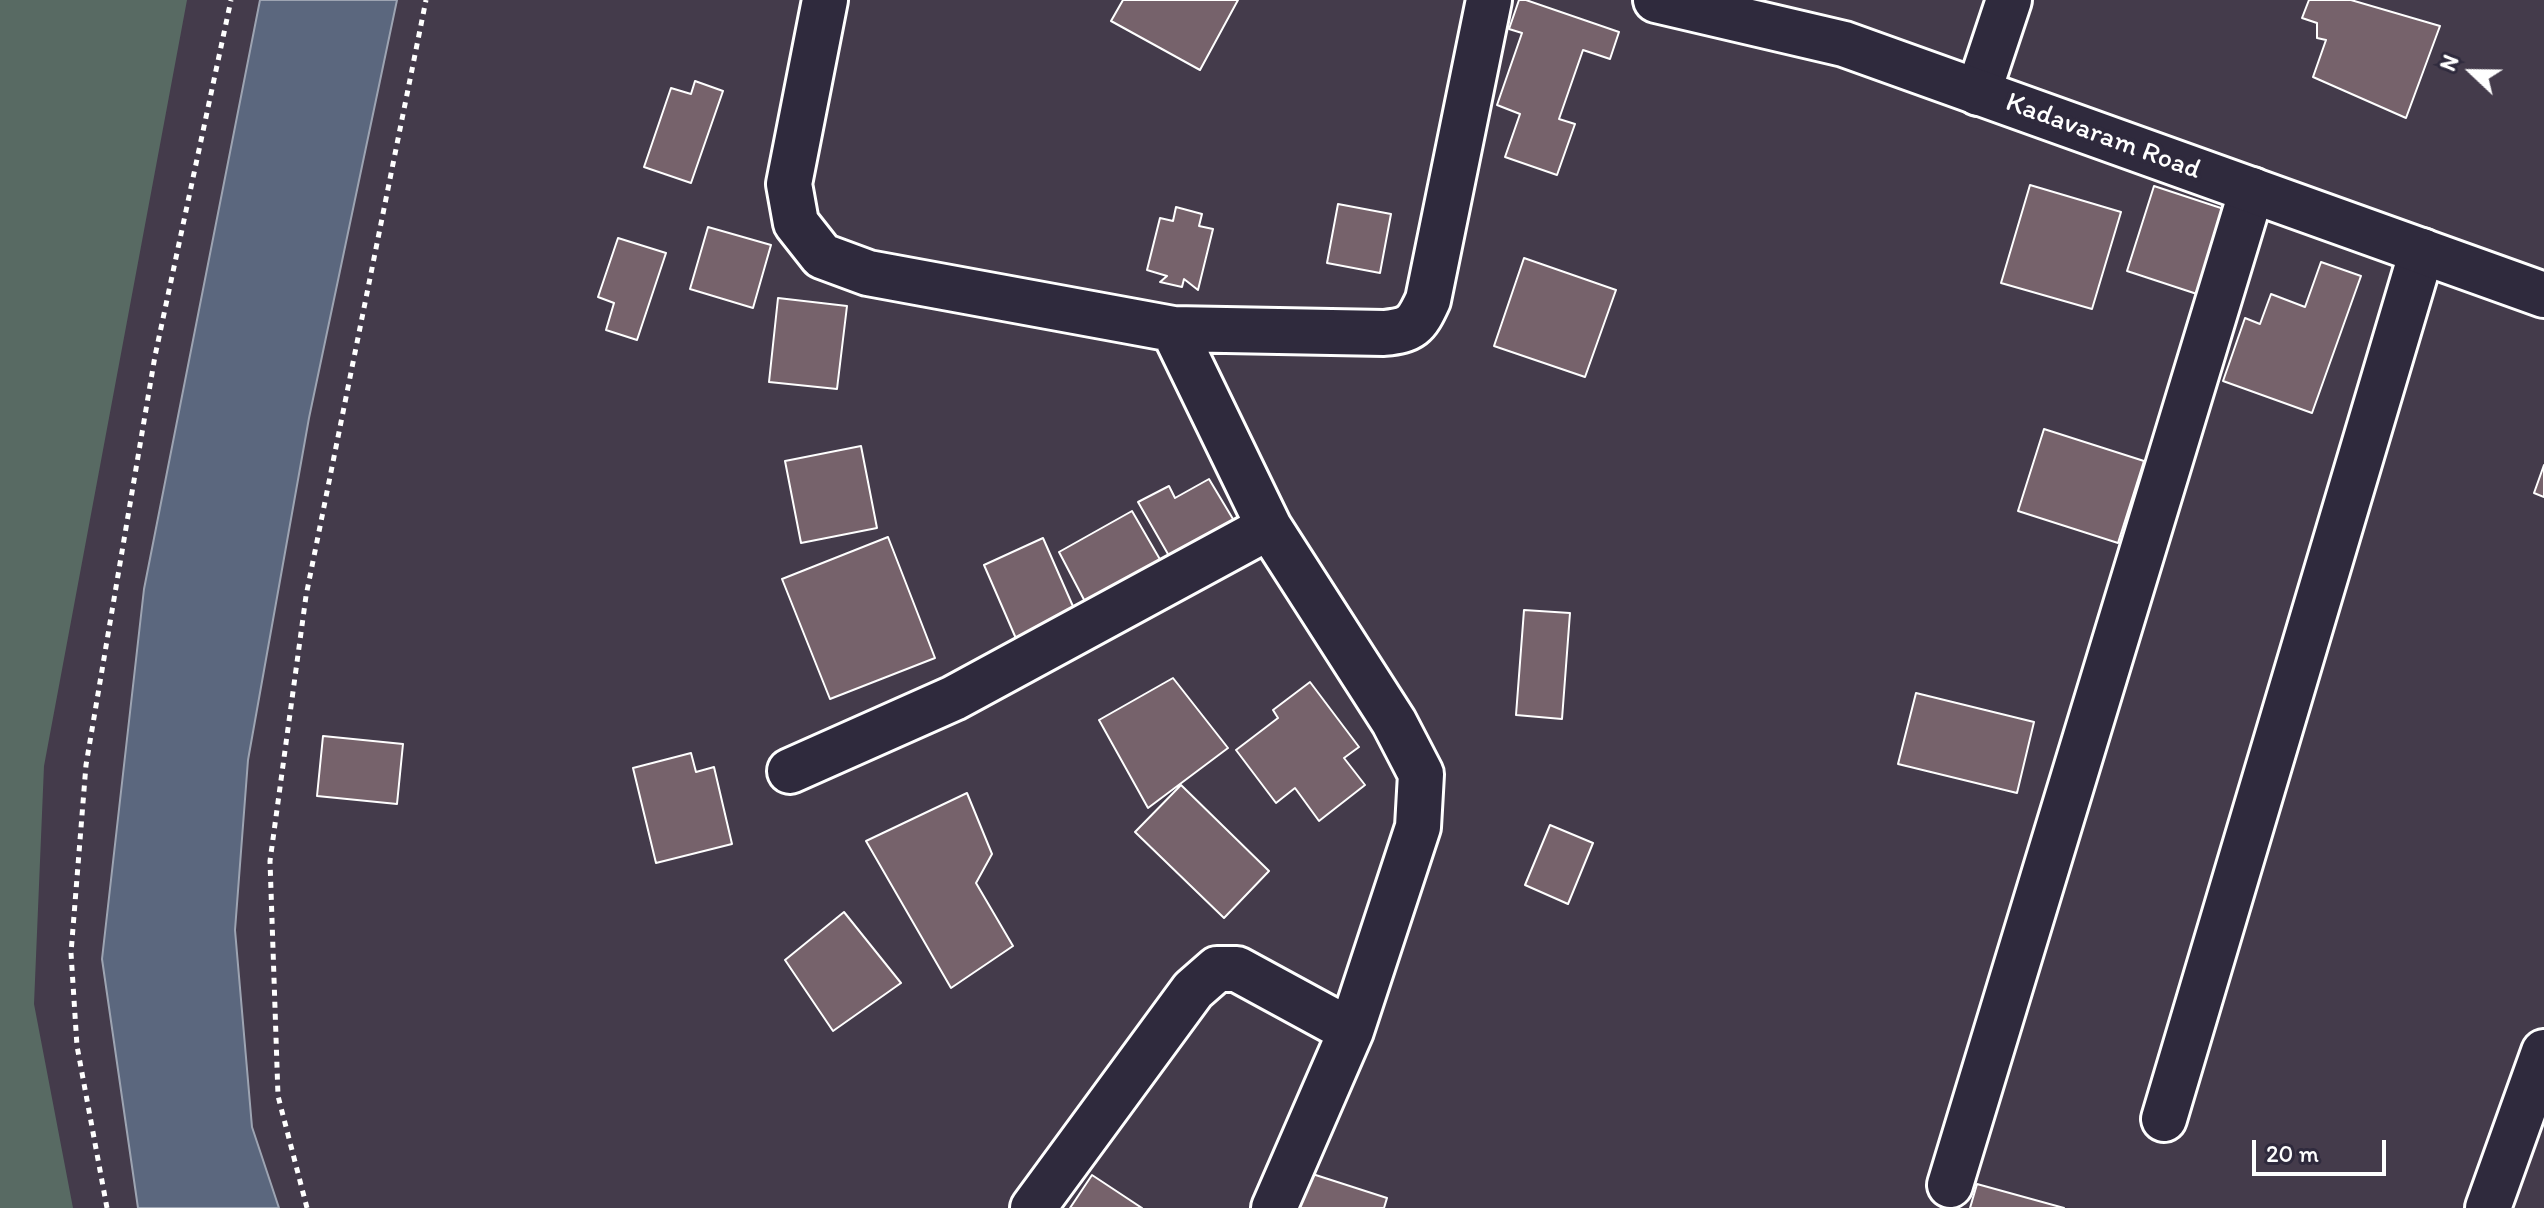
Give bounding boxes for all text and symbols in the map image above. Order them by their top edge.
north arrow [2432,32,2512,112]
text: N [2434,51,2465,75]
street label: Kadavaram Road [2001,86,2205,188]
scale bar [2256,1124,2390,1174]
text: 20 m [2266,1139,2319,1168]

